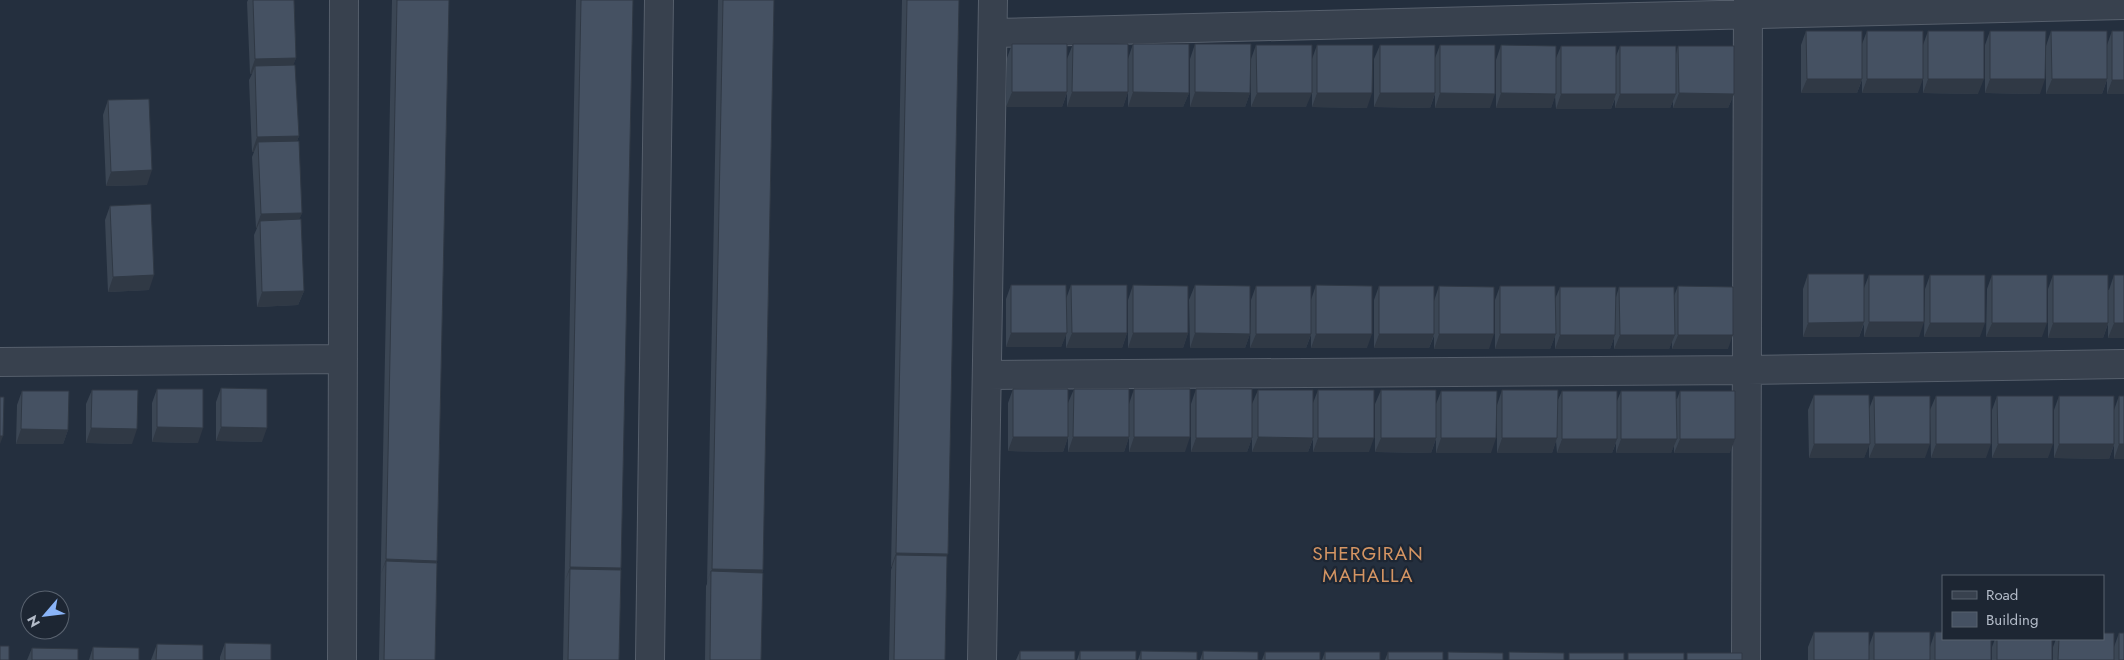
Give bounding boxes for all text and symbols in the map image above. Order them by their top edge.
district label: SHERGIRAN MAHALLA [1312,540,1424,589]
legend [1942,575,2104,640]
text: Road [1986,584,2018,606]
north arrow [20,590,70,640]
text: Building [1986,609,2038,631]
text: N [22,611,45,631]

